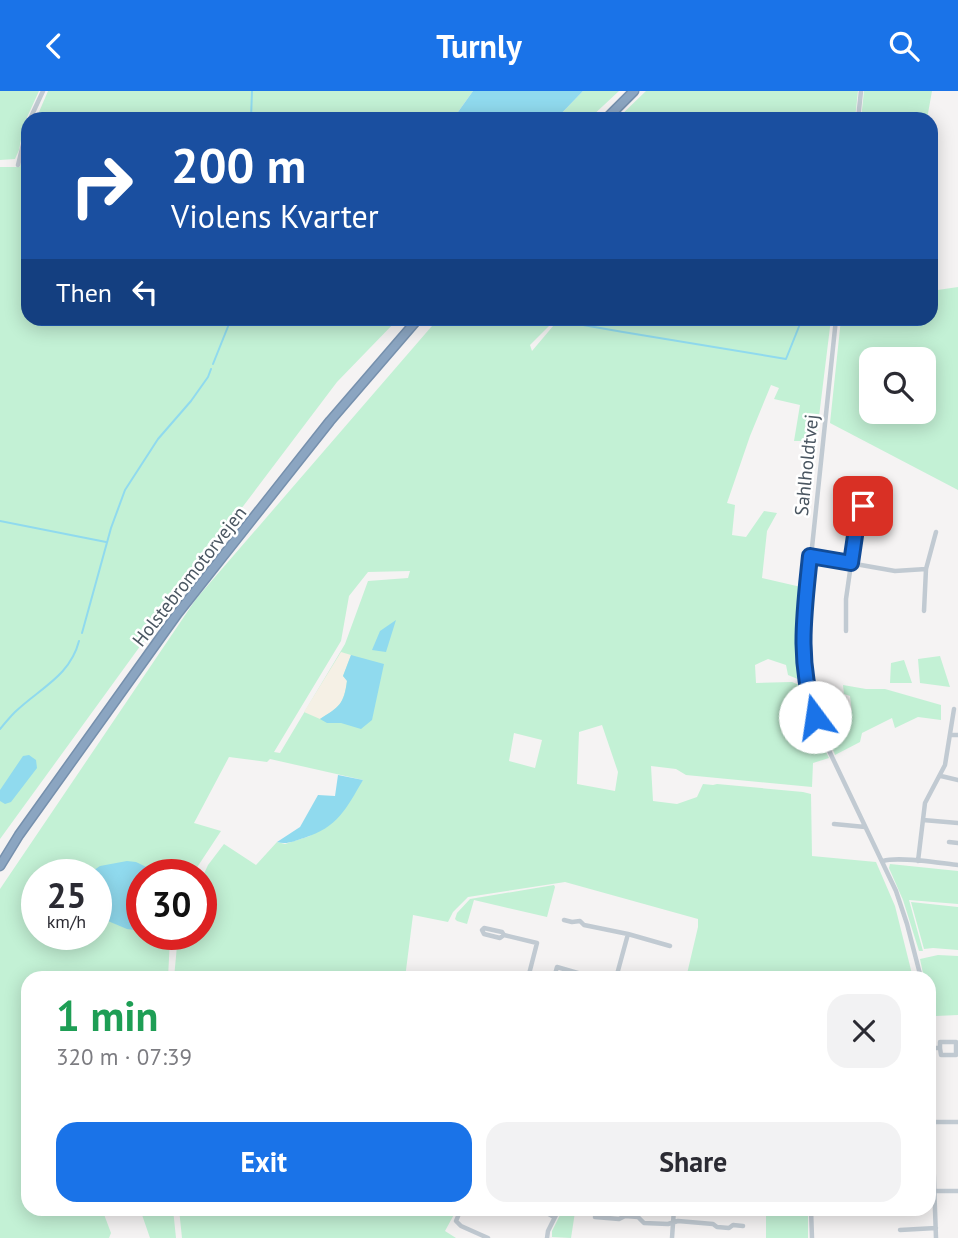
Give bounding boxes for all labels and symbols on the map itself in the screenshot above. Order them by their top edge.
street label: Sahlholdtvej [789,413,823,517]
pin [833,476,893,536]
street label: Holstebromotorvejen [127,501,251,651]
position arrow [778,680,852,754]
speed limit sign: 30 [126,859,217,950]

